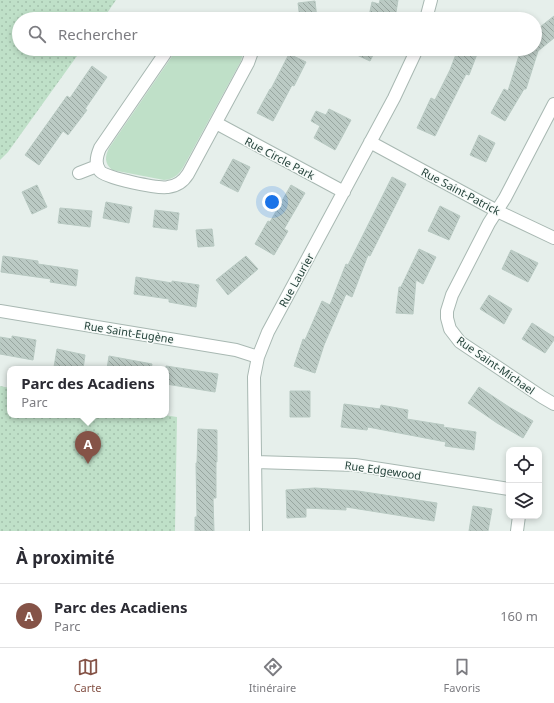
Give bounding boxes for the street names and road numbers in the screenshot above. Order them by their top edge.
street label: Rue Circle Park [242,133,318,183]
street label: Rue Saint-Patrick [419,164,503,218]
street label: Rue Laurier [275,250,317,310]
street label: Rue Saint-Eugène [83,317,175,347]
street label: Rue Saint-Michael [454,332,538,398]
street label: Rue Edgewood [344,457,422,483]

